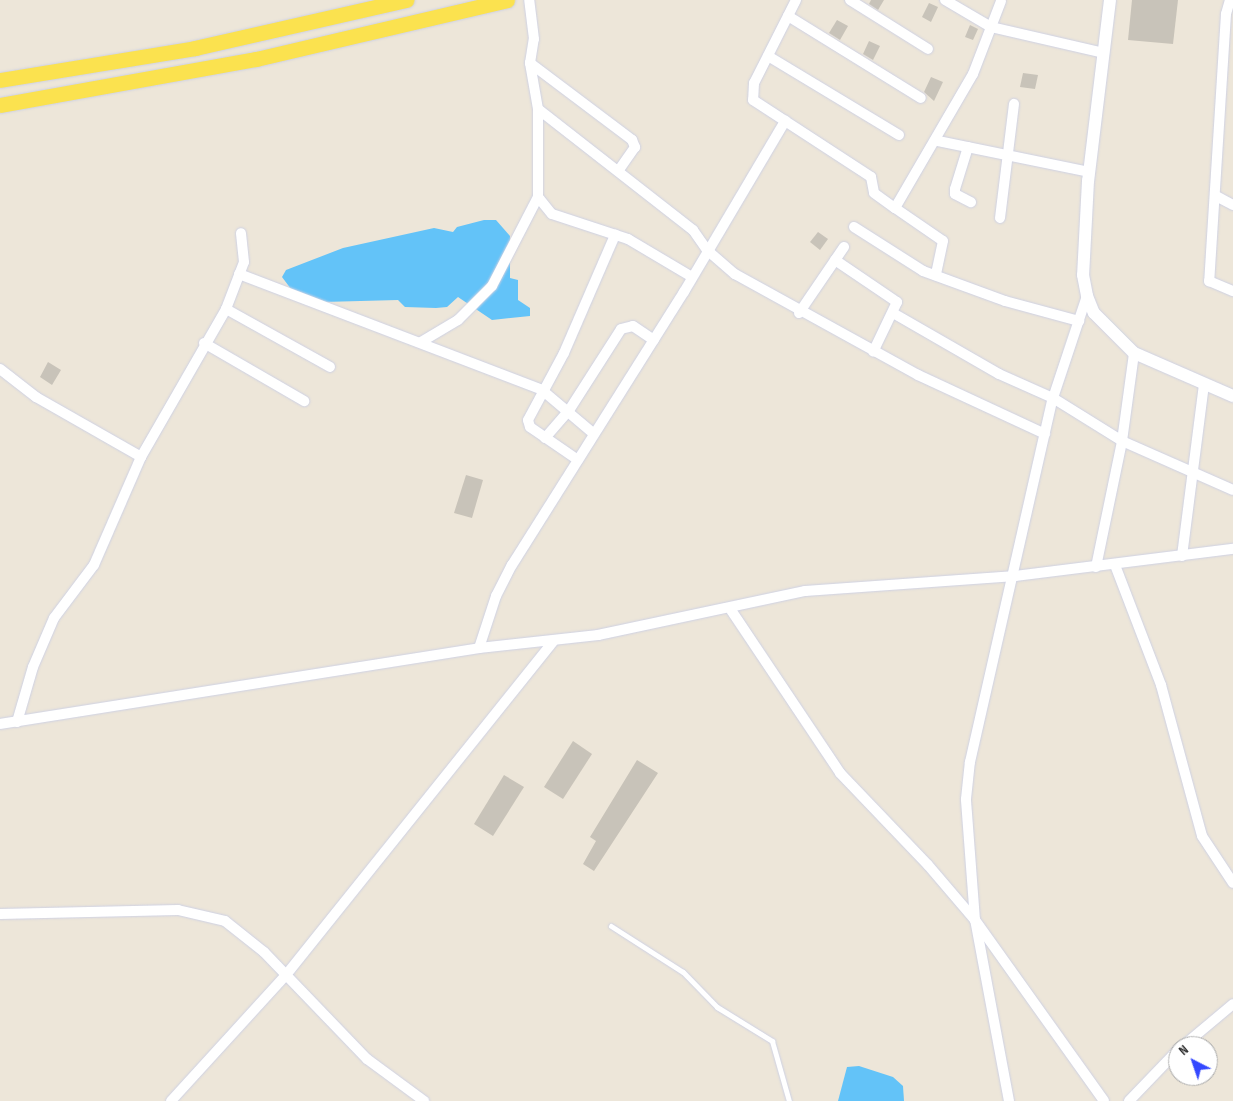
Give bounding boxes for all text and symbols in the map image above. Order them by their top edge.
north arrow [1168,1036,1218,1086]
text: N [1175,1041,1192,1059]

